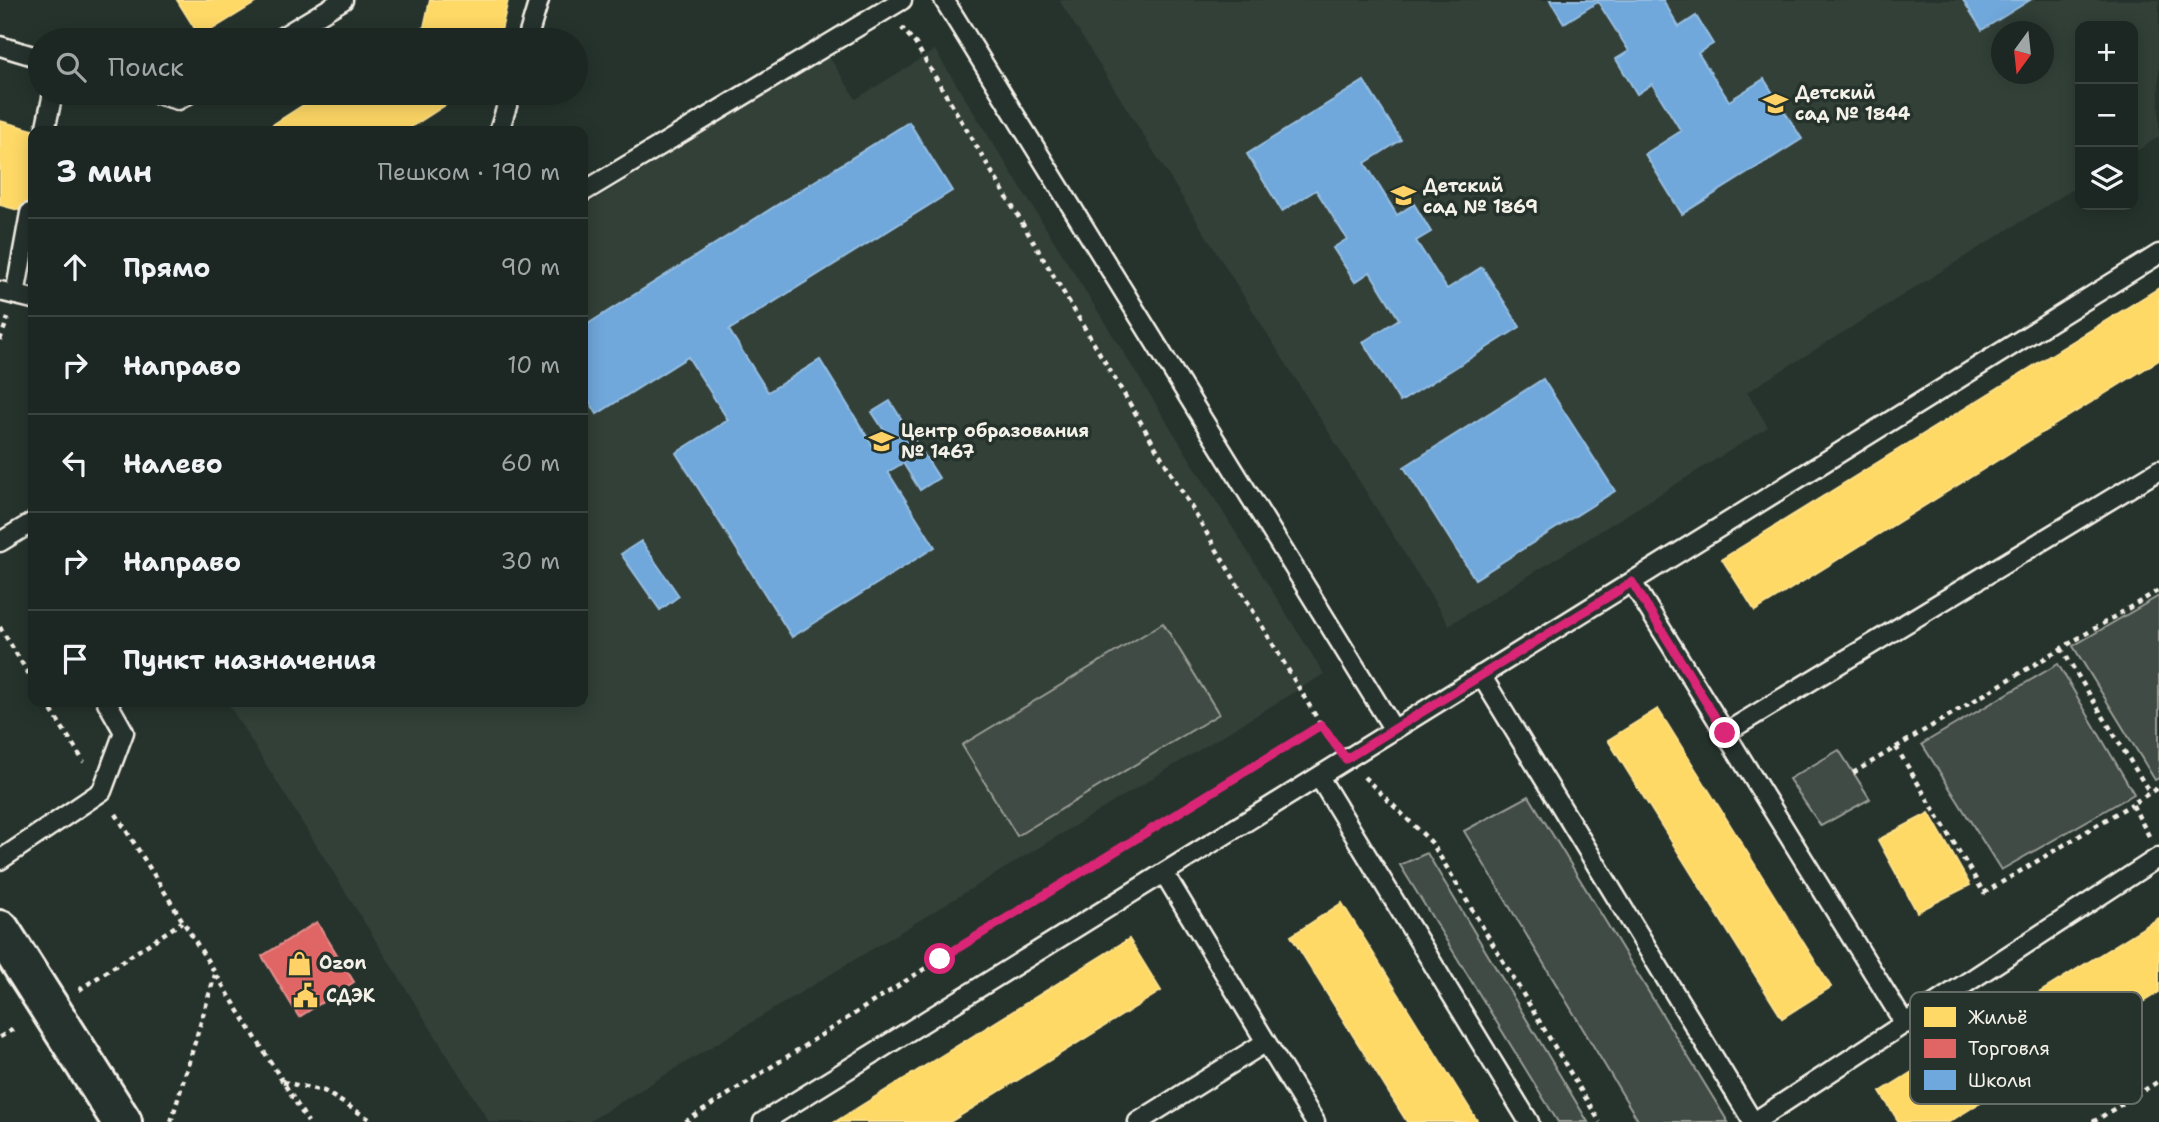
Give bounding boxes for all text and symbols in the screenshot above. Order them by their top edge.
north arrow [1991,21,2054,84]
map controls [2075,21,2138,210]
button: + [2075,21,2138,84]
search box [28,28,588,105]
icon: search [52,48,90,86]
text: Поиск [108,49,184,84]
place label: Детский сад № 1844 [1795,81,1911,126]
button: − [2075,84,2138,147]
school or university icon: Детский сад № 1844 [1761,89,1789,117]
button: layers [2075,147,2138,210]
text: 3 мин [56,151,152,192]
text: Пешком · 190 m [378,157,560,187]
place label: Детский сад № 1869 [1423,174,1538,219]
school or university icon: Детский сад № 1869 [1389,182,1417,210]
icon: ahead [56,248,94,286]
text: Прямо [123,250,211,285]
text: 90 m [500,252,560,282]
icon: right [56,346,94,384]
text: Направо [123,348,241,383]
text: 10 m [507,350,560,380]
place label: Центр образования № 1467 [901,419,1089,464]
school or university icon: Центр образования № 1467 [867,427,895,455]
icon: left [56,444,94,482]
text: Налево [123,446,223,481]
text: 60 m [501,448,560,478]
icon: right [56,542,94,580]
text: Направо [123,544,241,579]
text: 30 m [501,546,560,576]
icon: arrive [56,640,94,678]
text: Пункт назначения [123,642,376,677]
route end [1709,717,1740,748]
route start [924,943,955,974]
shop icon: Ozon [285,949,313,977]
place label: Ozon [319,951,366,975]
public building icon: СДЭК [292,982,320,1010]
place label: СДЭК [326,984,376,1008]
legend [1910,992,2142,1104]
text: Жильё [1968,1005,2028,1030]
text: Торговля [1968,1036,2050,1061]
text: Школы [1968,1068,2032,1093]

